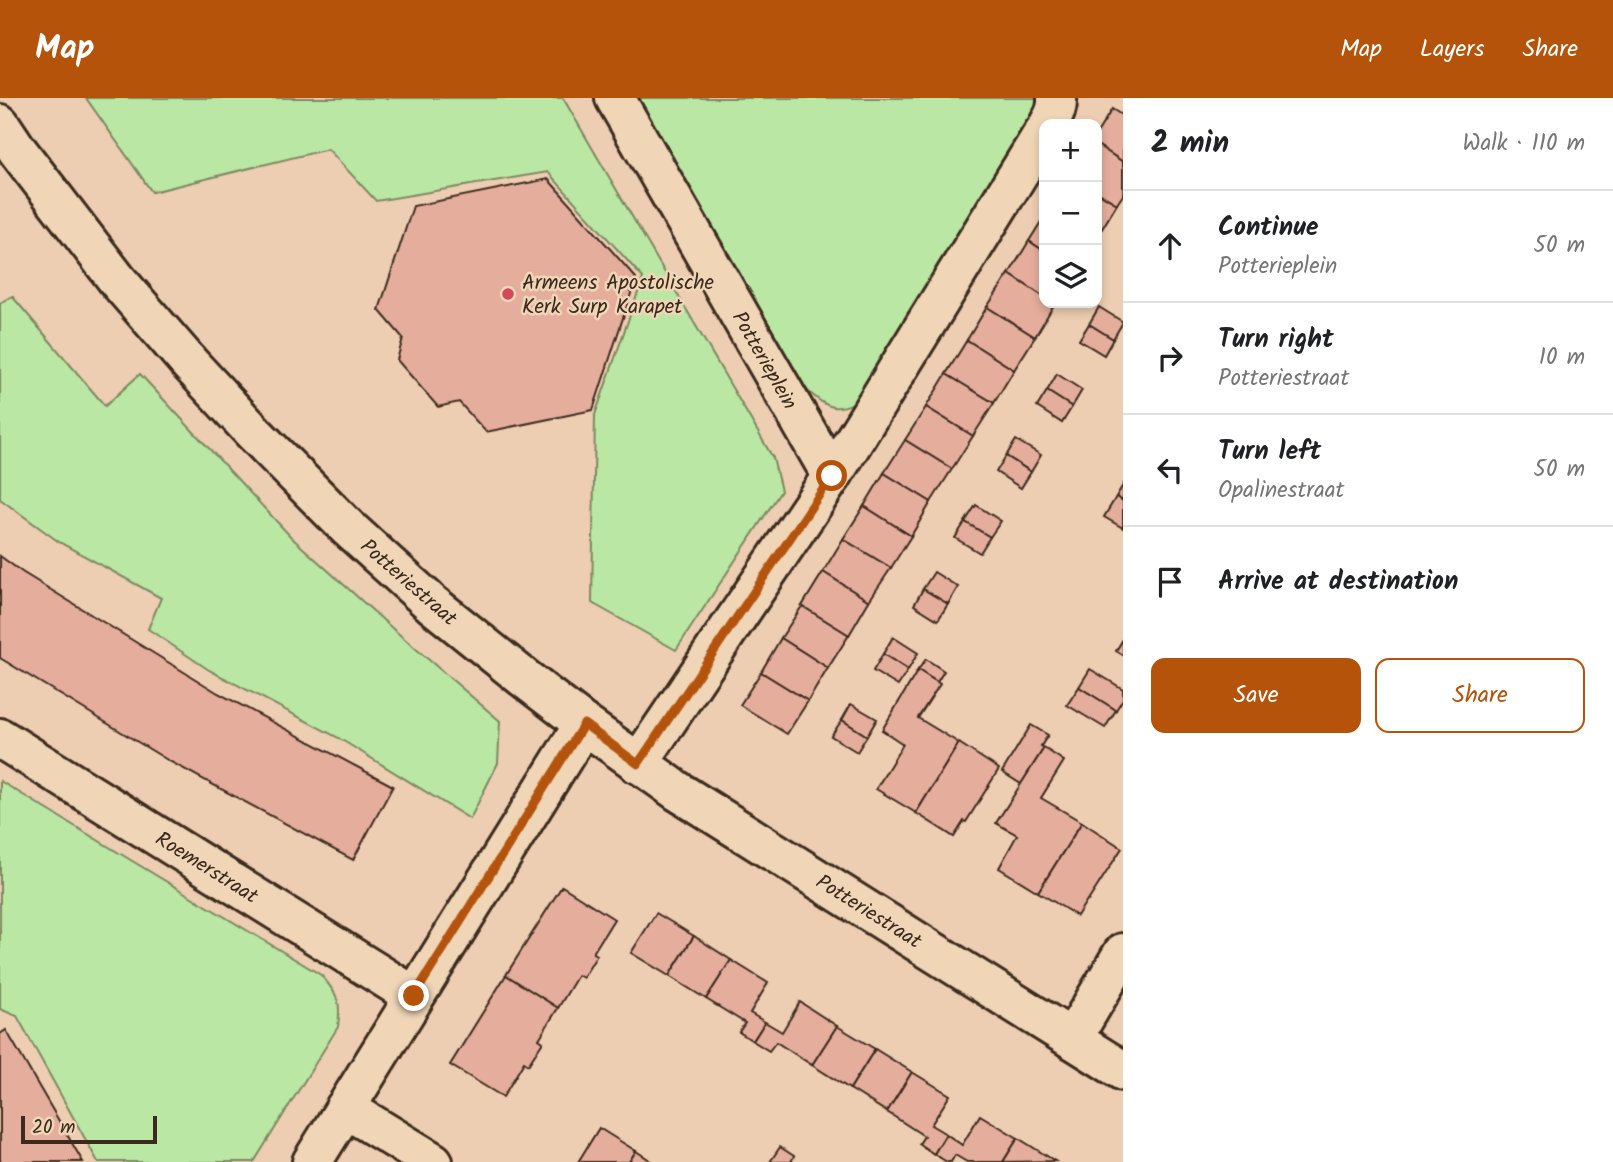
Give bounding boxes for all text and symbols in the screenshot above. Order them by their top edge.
text: Map [35,23,95,76]
text: Map [1340,30,1382,69]
text: Layers [1420,30,1484,69]
text: Share [1522,30,1578,69]
map controls [1039,119,1102,308]
button: + [1039,119,1102,182]
text: 2 min [1151,120,1229,168]
text: Walk · 110 m [1462,126,1585,162]
button: − [1039,182,1102,245]
text: Continue [1218,207,1319,249]
icon: ahead [1151,227,1189,265]
text: 50 m [1534,228,1585,264]
button: layers [1039,245,1102,308]
text: Potterieplein [1218,249,1337,285]
place label: Armeens Apostolische Kerk Surp Karapet [522,267,714,324]
marker: Armeens Apostolische Kerk Surp Karapet [500,286,516,302]
street label: Potterieplein [722,305,805,416]
text: Turn right [1218,319,1334,361]
icon: right [1151,339,1189,377]
text: 10 m [1539,340,1585,376]
text: Potteriestraat [1218,361,1349,397]
text: Turn left [1218,431,1321,473]
icon: left [1151,451,1189,489]
text: 50 m [1534,452,1585,488]
route start [816,460,847,491]
text: Opalinestraat [1218,473,1344,509]
street label: Potteriestraat [352,531,465,635]
text: Arrive at destination [1218,561,1458,603]
icon: arrive [1151,563,1189,601]
button: Save [1151,658,1361,733]
button: Share [1375,658,1585,733]
street label: Roemerstraat [148,823,265,914]
street label: Potteriestraat [809,867,929,958]
route end [398,980,429,1011]
scale bar [21,1113,158,1145]
text: 20 m [32,1113,75,1143]

